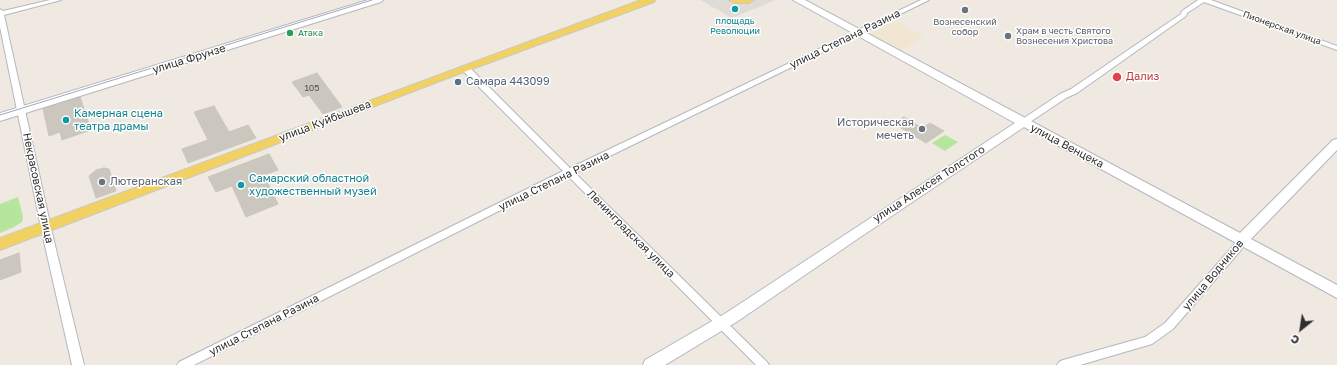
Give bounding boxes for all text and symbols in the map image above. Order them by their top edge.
marker: площадь Революции [730,4,740,14]
marker: Вознесенский собор [960,5,970,15]
street label: улица Степана Разина [788,6,902,72]
street label: Пионерская улица [1241,9,1323,47]
place label: площадь Революции [710,16,760,37]
place label: Вознесенский собор [933,17,997,38]
place label: Храм в честь Святого Вознесения Христова [1016,26,1113,47]
marker: Атака [285,28,295,38]
place label: Атака [298,28,323,38]
marker: Храм в честь Святого Вознесения Христова [1003,31,1013,41]
street label: улица Фрунзе [151,42,227,76]
place label: Дализ [1126,70,1159,84]
marker: Дализ [1111,71,1123,83]
place label: Самара 443099 [466,75,550,89]
marker: Самара 443099 [453,77,463,87]
house number: 105 [304,83,320,93]
street label: улица Куйбышева [277,97,373,145]
place label: Камерная сцена театра драмы [74,107,163,133]
marker: Камерная сцена театра драмы [61,115,71,125]
place label: Историческая мечеть [837,116,914,142]
street label: улица Венцека [1028,121,1106,171]
marker: Историческая мечеть [917,124,927,134]
street label: Некрасовская улица [20,132,56,244]
street label: улица Алексея Толстого [870,143,988,225]
street label: улица Степана Разина [497,148,611,214]
place label: Самарский областной художественный музей [249,172,377,198]
place label: Лютеранская [110,175,182,189]
marker: Лютеранская [97,177,107,187]
marker: Самарский областной художественный музей [236,180,246,190]
street label: Ленинградская улица [584,187,678,281]
street label: улица Водников [1180,237,1246,313]
street label: улица Степана Разина [207,292,321,358]
north arrow [1281,309,1321,349]
text: С [1288,332,1301,347]

